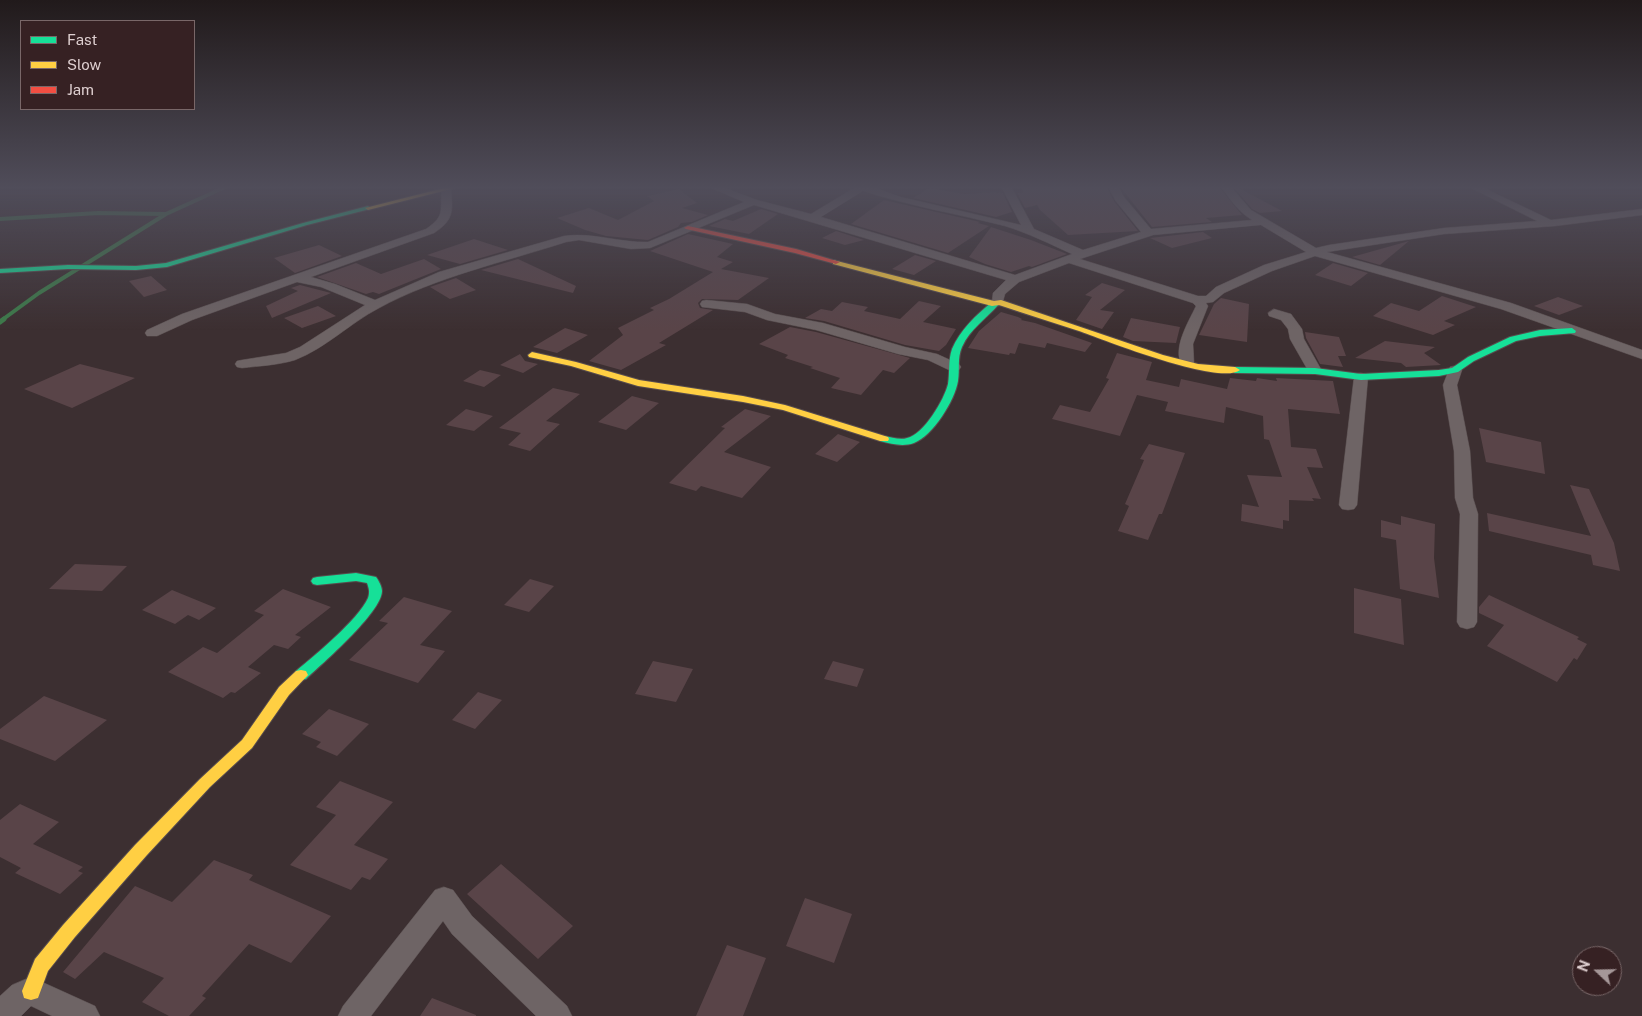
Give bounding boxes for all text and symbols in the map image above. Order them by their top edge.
legend [20,20,195,110]
text: Fast [67,31,97,48]
text: Slow [67,56,101,73]
text: Jam [67,81,94,98]
north arrow [1572,946,1622,996]
text: N [1574,958,1593,974]

